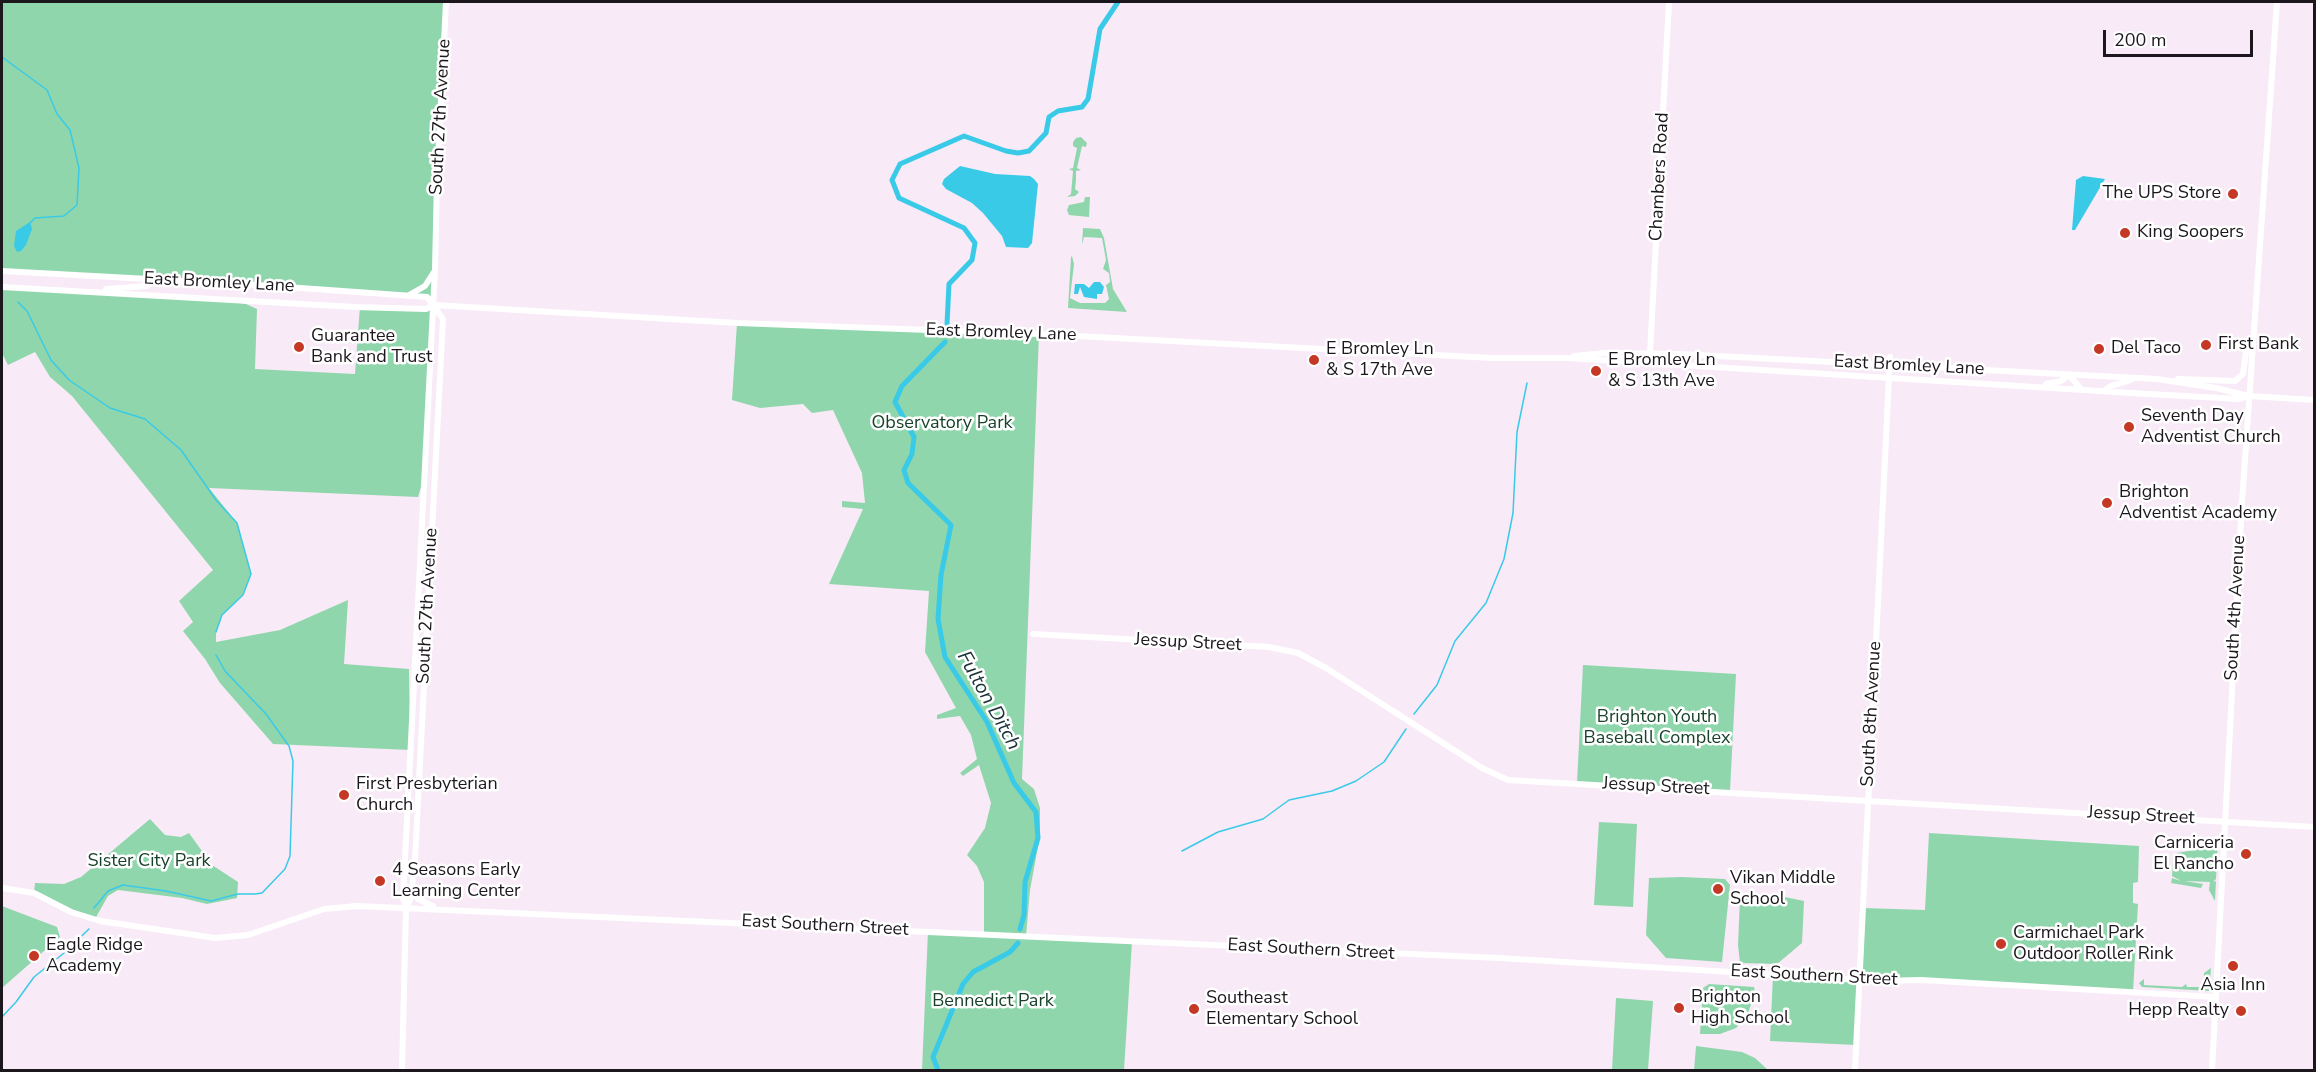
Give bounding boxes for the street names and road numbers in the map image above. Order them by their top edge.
street label: South 27th Avenue [426,38,456,196]
street label: Chambers Road [1646,112,1674,242]
street label: East Bromley Lane [143,268,295,298]
street label: East Bromley Lane [925,320,1077,346]
street label: East Bromley Lane [1833,351,1985,381]
street label: South 27th Avenue [413,527,443,685]
street label: South 4th Avenue [2221,535,2251,681]
street label: Jessup Street [1134,629,1242,657]
street label: South 8th Avenue [1857,641,1887,787]
street label: Jessup Street [1602,773,1710,801]
street label: Jessup Street [2087,802,2195,830]
street label: East Southern Street [741,911,909,941]
street label: East Southern Street [1227,935,1395,965]
street label: East Southern Street [1730,961,1898,991]

